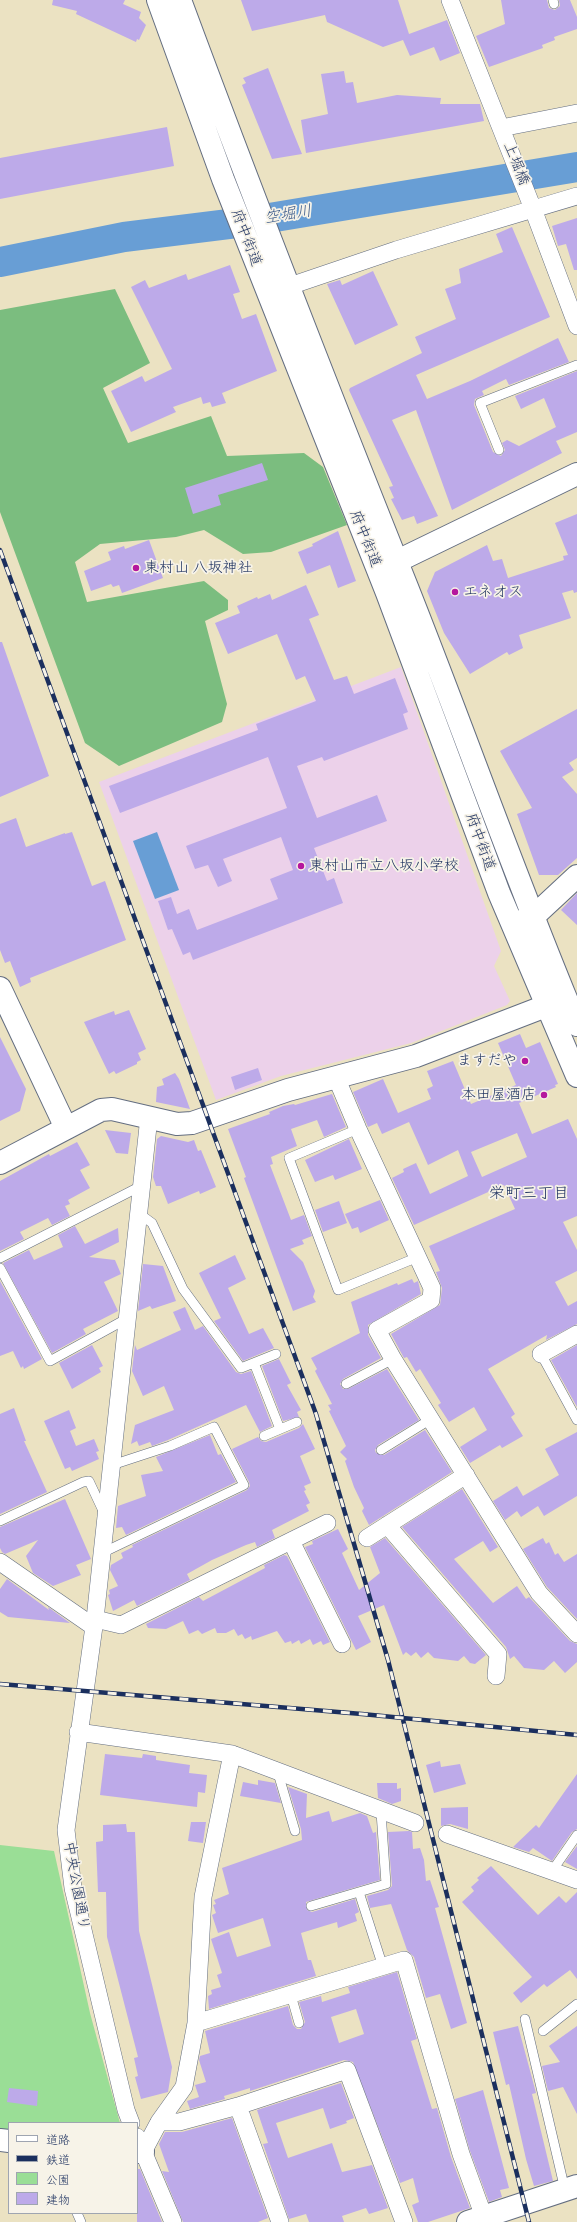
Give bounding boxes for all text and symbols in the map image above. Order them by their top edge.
street label: 上堀橋 [499,140,533,188]
water label: 空堀川 [263,202,313,228]
street label: 府中街道 [227,207,265,269]
street label: 府中街道 [345,508,385,570]
place label: 東村山 八坂神社 [144,559,252,577]
marker: 東村山 八坂神社 [131,563,141,573]
place label: エネオス [463,583,523,601]
marker: エネオス [450,587,460,597]
street label: 府中街道 [461,811,499,873]
place label: 東村山市立八坂小学校 [309,857,459,875]
marker: 東村山市立八坂小学校 [296,861,306,871]
place label: ますだや [457,1052,517,1070]
marker: ますだや [520,1056,530,1066]
place label: 本田屋酒店 [461,1086,536,1104]
marker: 本田屋酒店 [539,1090,549,1100]
district label: 栄町三丁目 [489,1184,569,1204]
street label: 中央公園通り [59,1840,93,1932]
legend [8,2122,138,2214]
text: 道路 [46,2133,70,2147]
text: 鉄道 [46,2153,70,2167]
text: 公園 [46,2173,70,2187]
text: 建物 [46,2193,70,2207]

